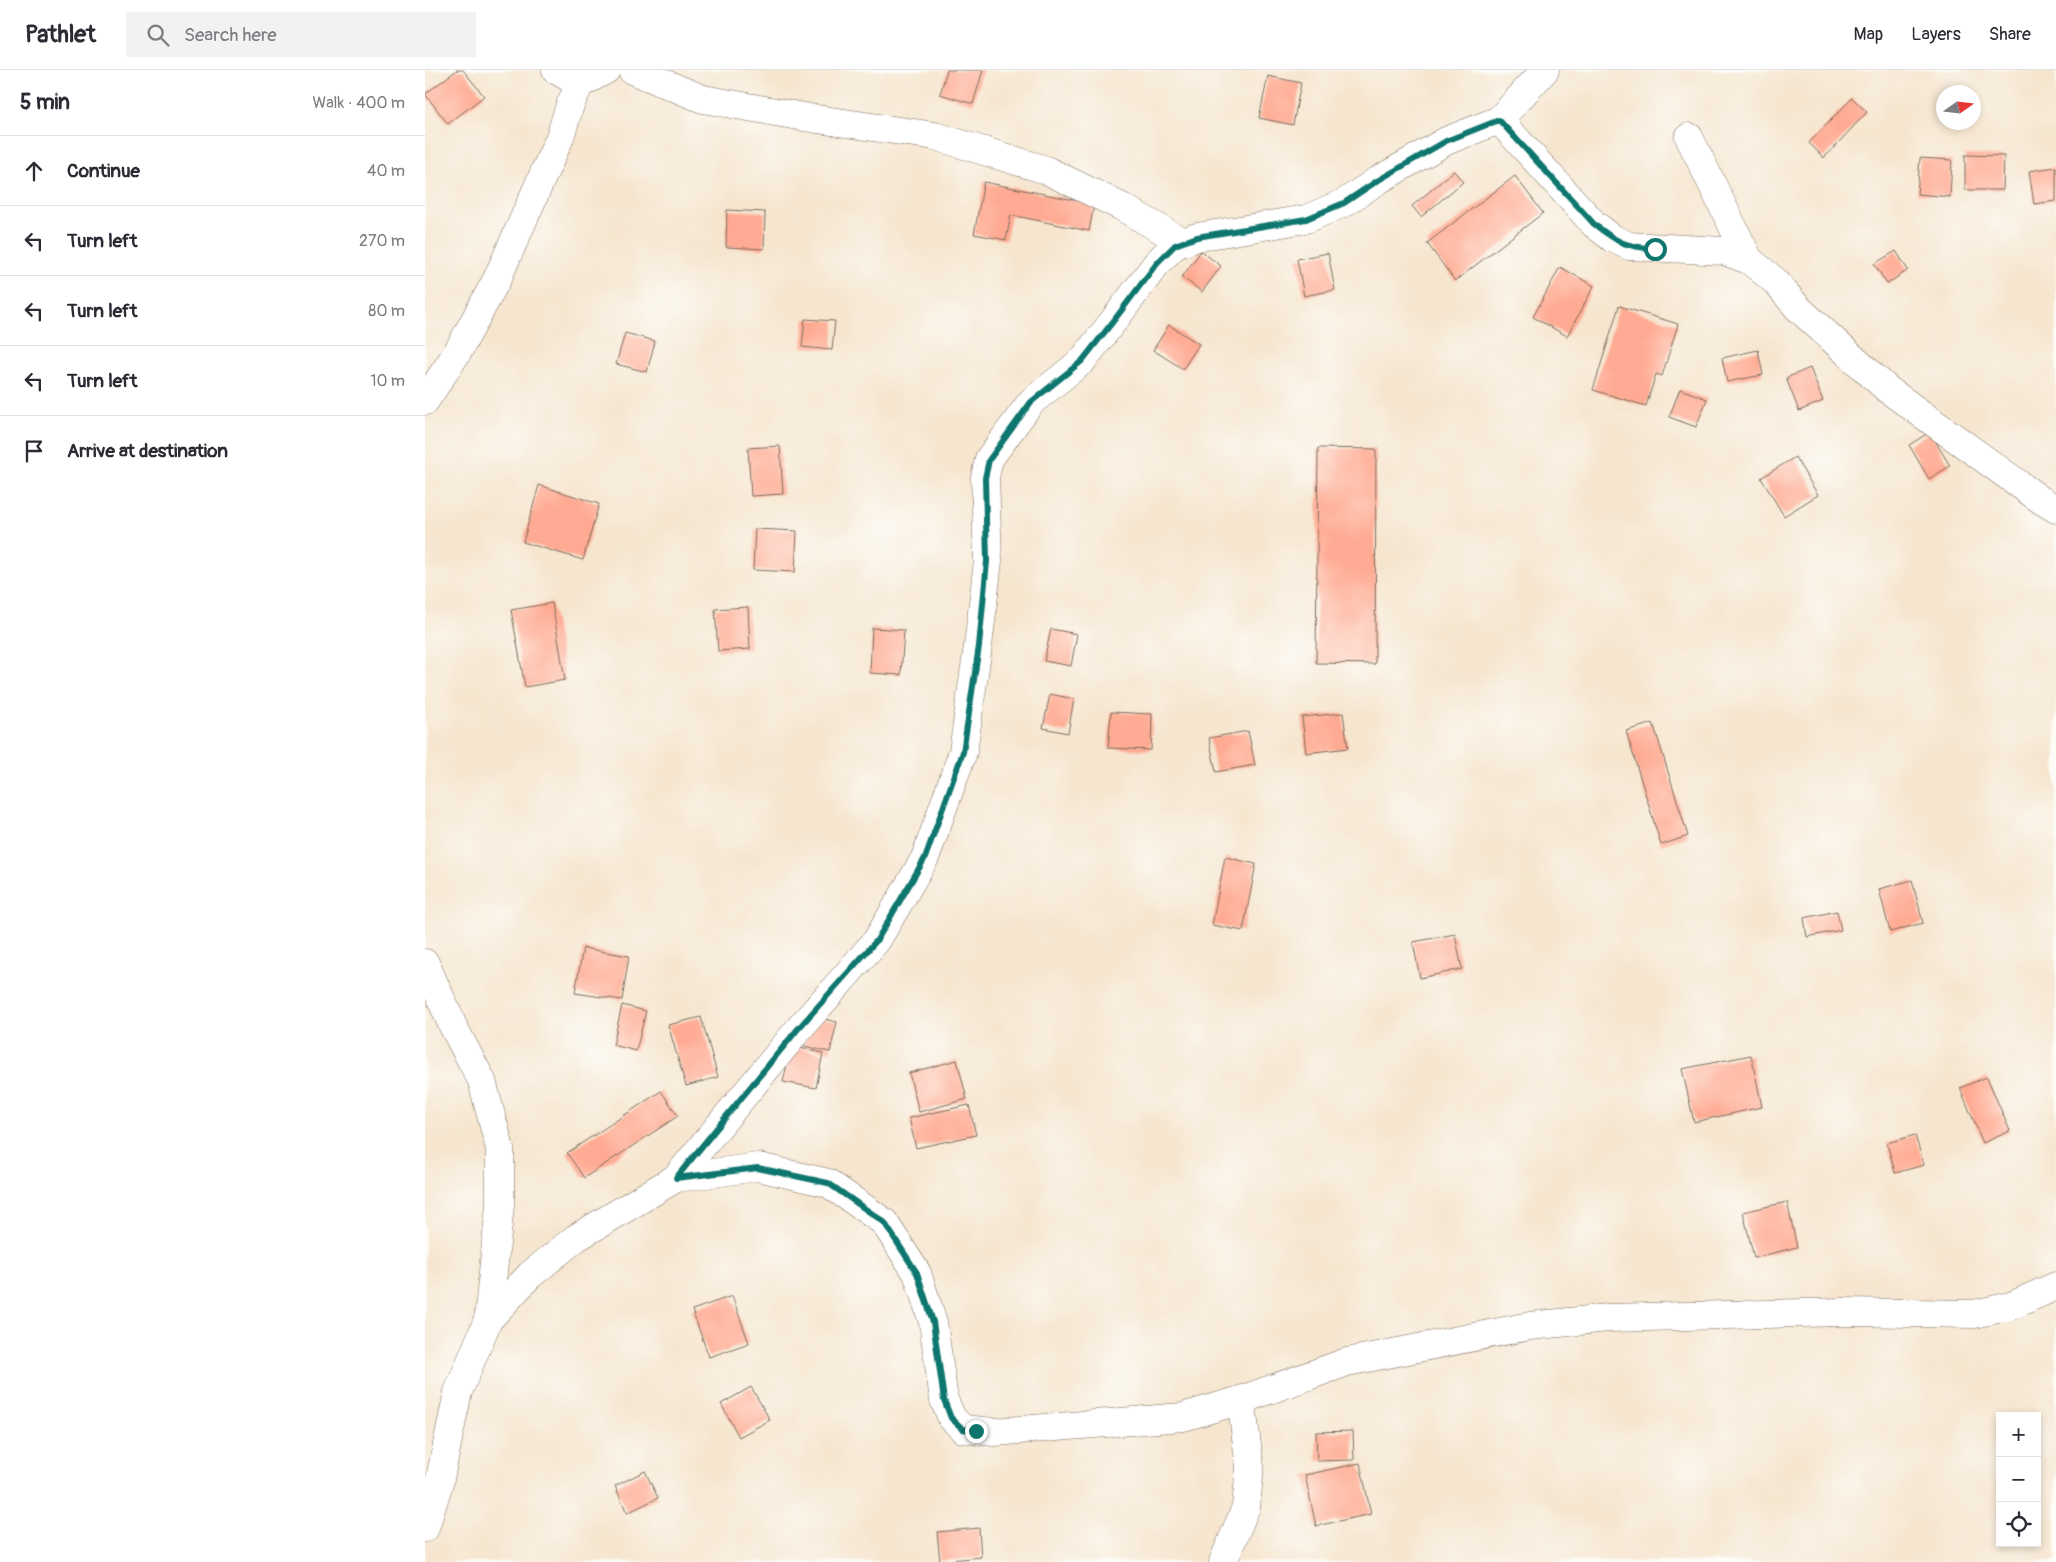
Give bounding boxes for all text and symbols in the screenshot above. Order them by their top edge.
search box [126,12,476,57]
text: Pathlet [25,20,96,49]
icon: search [144,21,172,49]
text: Search here [184,23,277,47]
text: Map [1854,23,1883,46]
text: Layers [1911,23,1961,46]
text: Share [1989,23,2031,46]
north arrow [1936,85,1981,130]
text: 5 min [20,89,70,116]
text: Walk · 400 m [312,93,405,113]
icon: ahead [20,157,48,185]
text: Continue [67,159,140,183]
text: 40 m [367,161,405,181]
icon: left [20,227,48,255]
text: Turn left [67,229,137,253]
text: 270 m [359,231,405,251]
route start [1644,238,1667,261]
icon: left [20,297,48,325]
text: Turn left [67,299,137,323]
text: 80 m [368,301,405,321]
icon: left [20,367,48,395]
text: Turn left [67,369,137,393]
text: 10 m [370,371,405,391]
icon: arrive [20,437,48,465]
text: Arrive at destination [67,439,228,463]
map controls [1996,1412,2041,1547]
button: + [1996,1412,2041,1457]
route end [965,1420,988,1443]
button: − [1996,1457,2041,1502]
button: locate [1996,1502,2041,1547]

